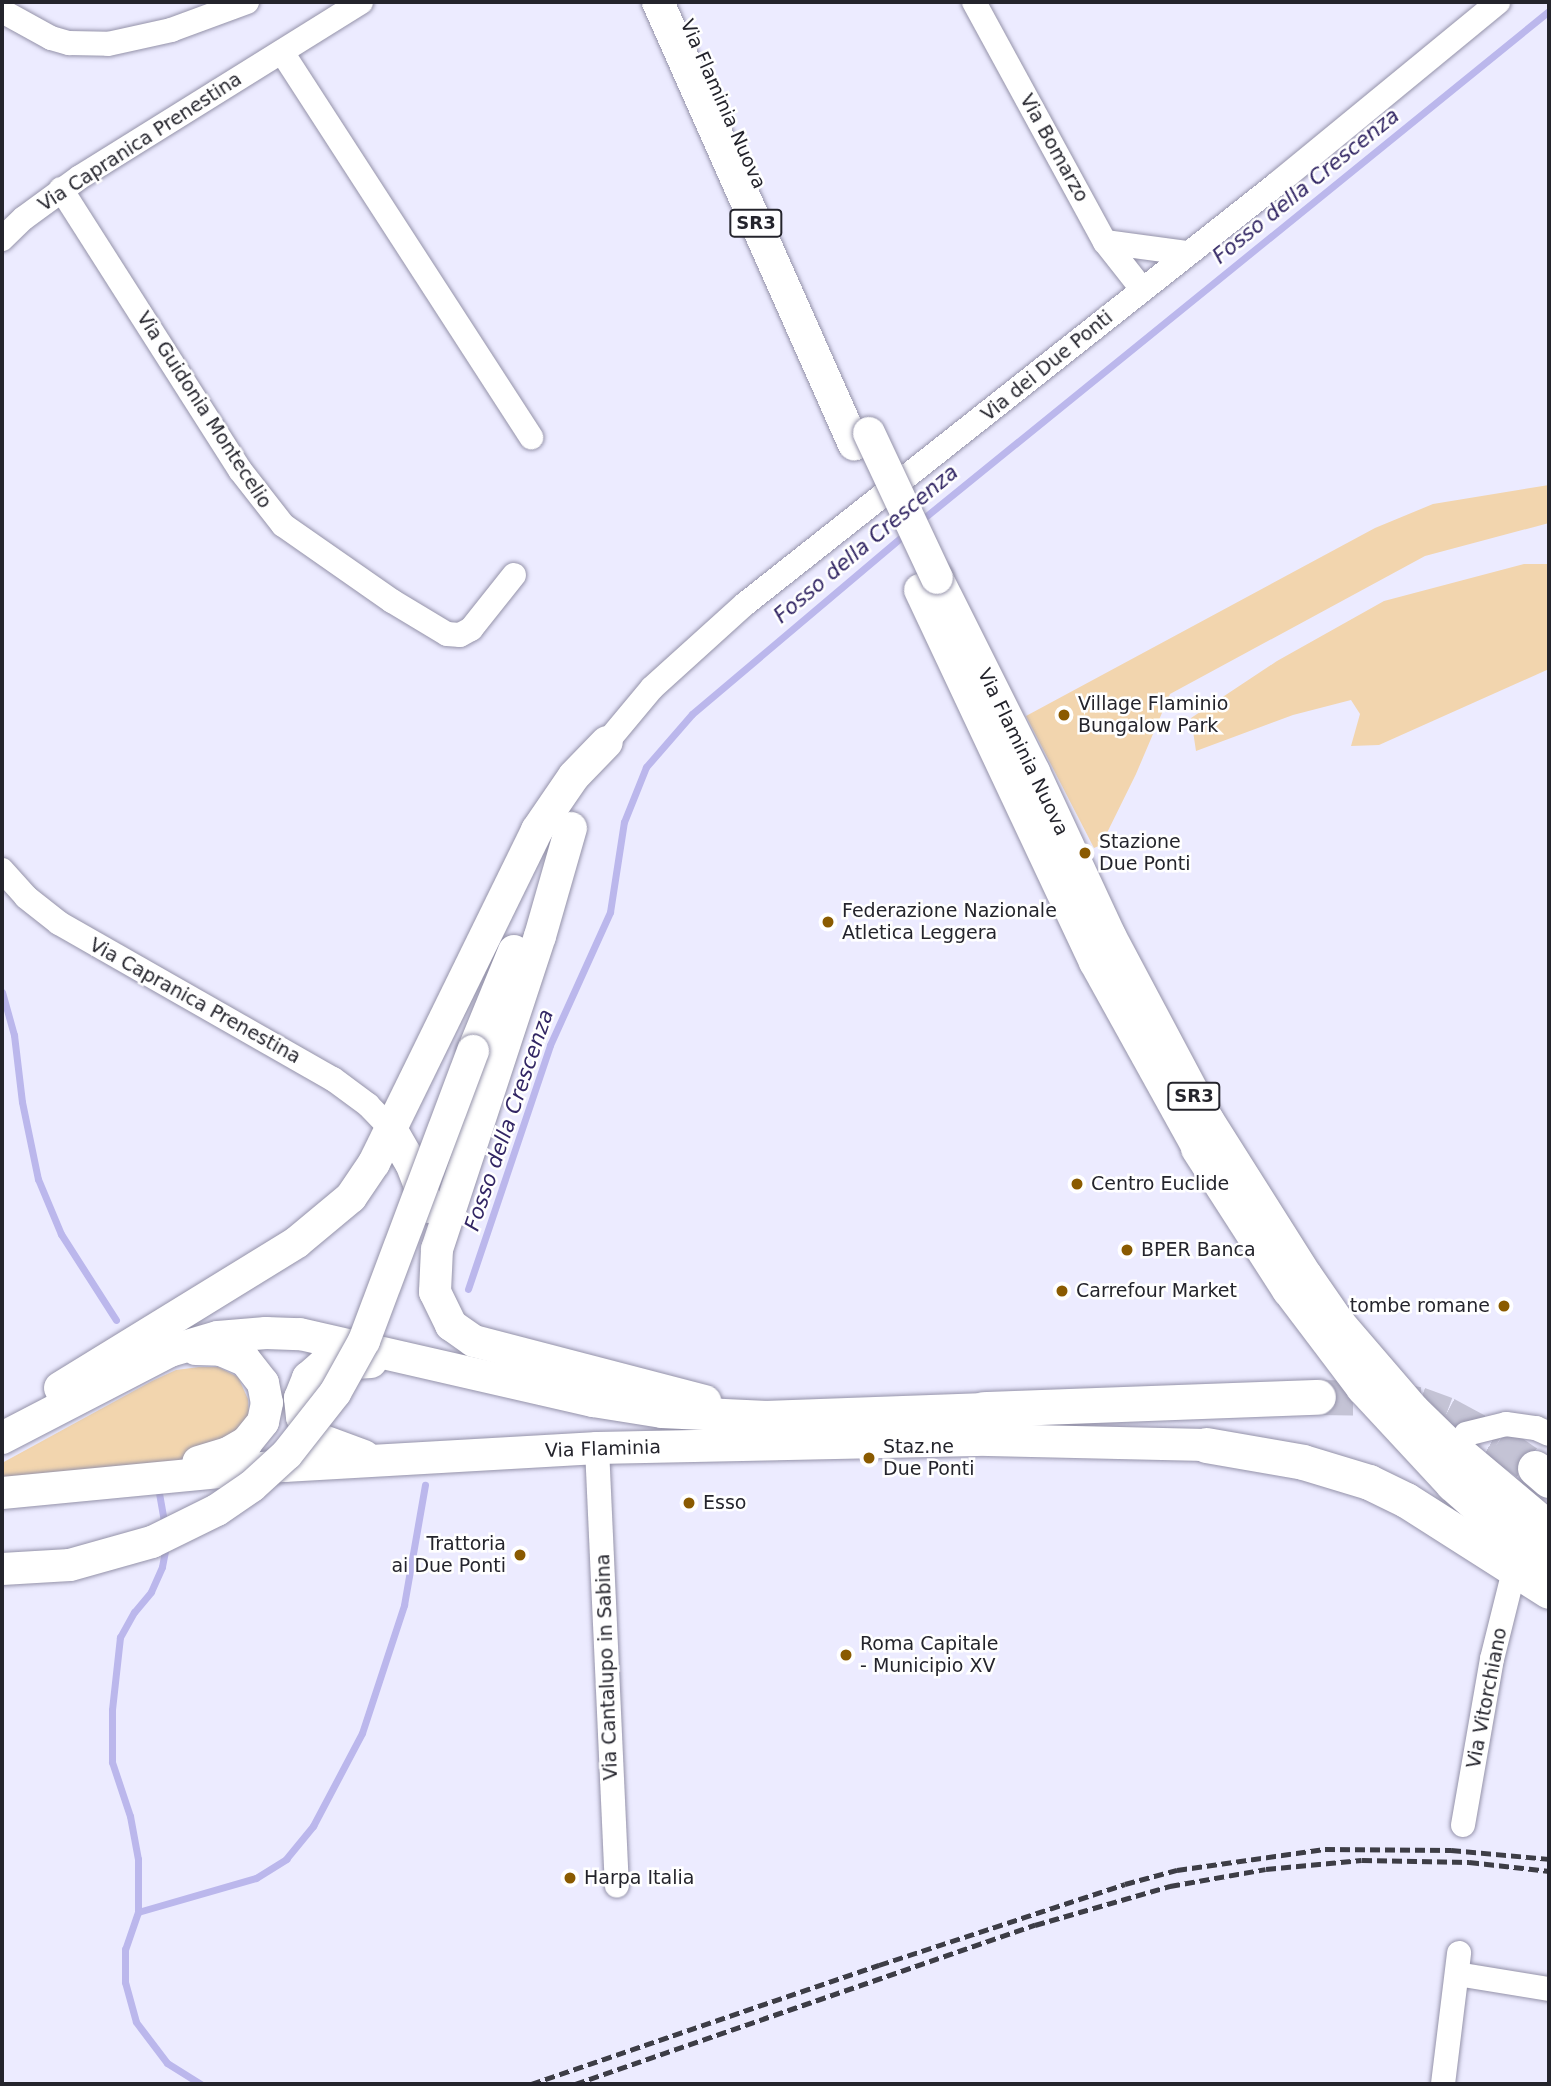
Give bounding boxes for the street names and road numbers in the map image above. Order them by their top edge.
street label: Via Flaminia Nuova [675,16,771,192]
street label: Via Capranica Prenestina [34,68,246,216]
street label: Via Bomarzo [1015,90,1093,206]
road number: SR3 [728,208,784,238]
street label: Via dei Due Ponti [977,306,1117,426]
street label: Via Guidonia Montecelio [132,307,276,513]
street label: Via Flaminia Nuova [973,665,1073,839]
street label: Via Capranica Prenestina [86,933,304,1069]
road number: SR3 [1166,1082,1222,1111]
street label: Via Flaminia [545,1436,661,1462]
street label: Via Cantalupo in Sabina [592,1553,622,1781]
street label: Via Vitorchiano [1462,1626,1512,1770]

